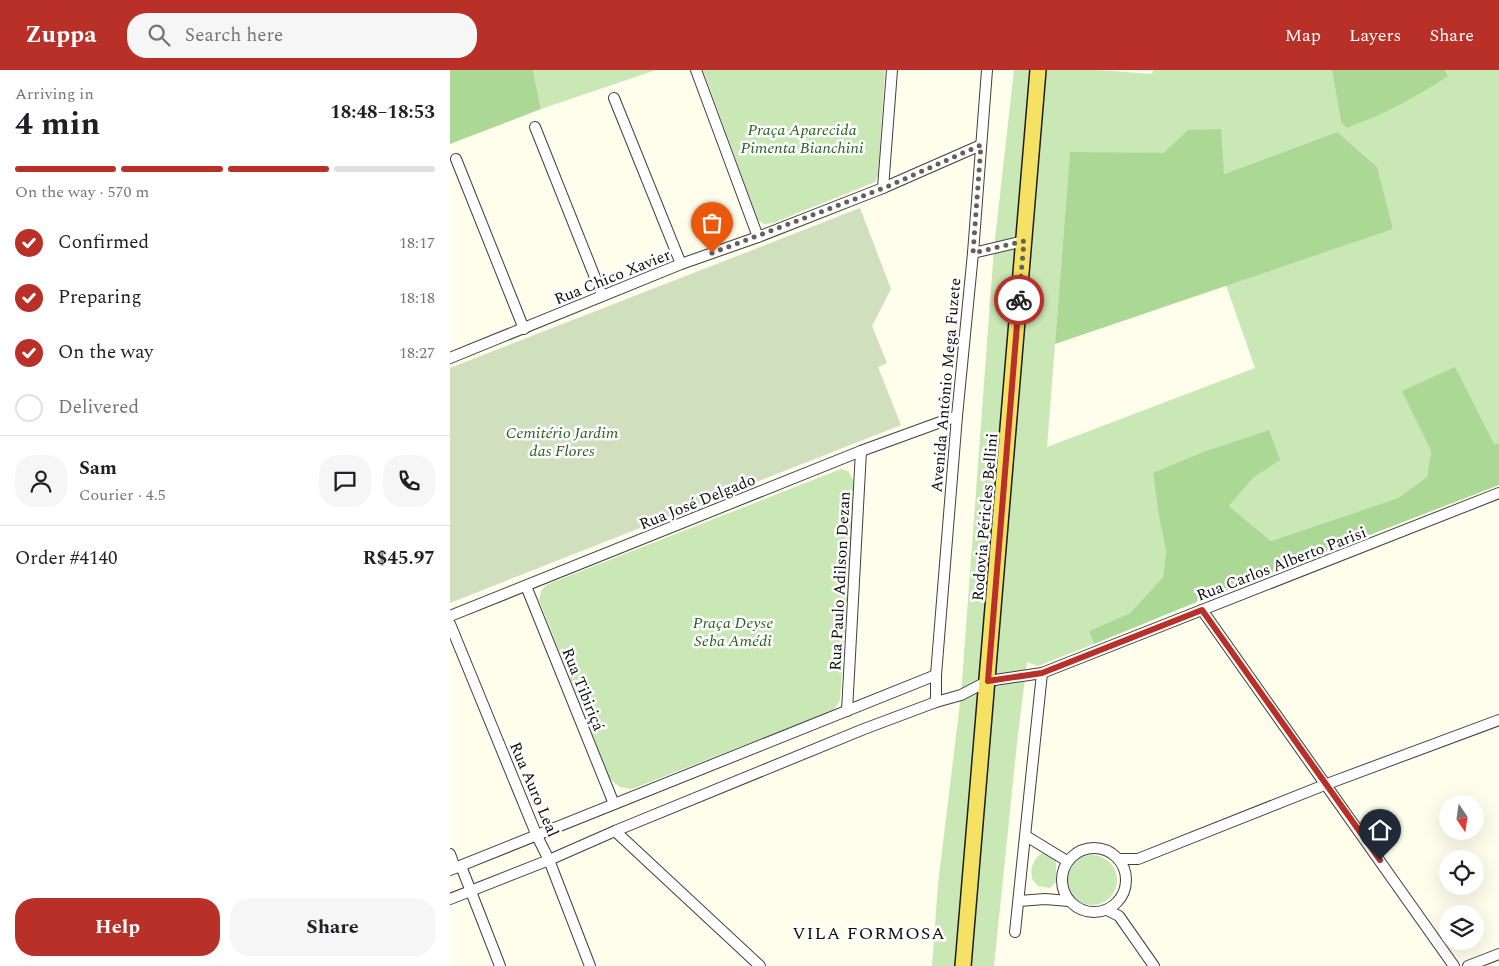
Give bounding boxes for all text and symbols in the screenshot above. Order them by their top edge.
search box [127,13,477,58]
text: Zuppa [25,17,97,53]
icon: search [145,21,173,49]
text: Search here [185,21,283,50]
text: Map [1285,22,1321,49]
text: Layers [1349,22,1401,49]
text: Share [1429,22,1474,49]
text: Arriving in [15,82,94,106]
text: 18:48–18:53 [330,98,435,127]
text: 4 min [15,100,100,149]
park label: Praça Aparecida Pimenta Bianchini [740,118,864,160]
text: On the way · 570 m [15,180,149,204]
pin [691,202,733,253]
icon: bag [698,209,726,237]
text: Confirmed [58,228,149,257]
icon: check [15,229,43,257]
text: 18:17 [399,231,435,255]
street label: Rua Chico Xavier [551,243,674,311]
courier [994,275,1044,325]
street label: Avenida Antônio Mega Fuzete [925,277,967,493]
text: Preparing [58,283,142,312]
icon: check [15,284,43,312]
text: 18:18 [399,286,435,310]
icon: bike [1005,286,1033,314]
text: On the way [58,338,154,367]
icon: check [15,339,43,367]
text: 18:27 [399,341,435,365]
text: Delivered [58,393,139,422]
park label: Cemitério Jardim das Flores [506,421,619,463]
street label: Rodovia Péricles Bellini [966,432,1004,602]
text: Sam [79,454,117,483]
button: person [15,455,67,507]
button: chat [319,455,371,507]
button: phone [383,455,435,507]
street label: Rua José Delgado [636,468,759,536]
text: Courier · 4.5 [79,483,166,507]
street label: Rua Paulo Adilson Dezan [823,491,857,671]
street label: Rua Carlos Alberto Parisi [1193,520,1370,607]
text: Order #4140 [15,544,118,573]
text: R$45.97 [363,544,435,573]
park label: Praça Deyse Seba Amédi [693,611,773,653]
street label: Rua Tibiriçá [555,644,611,735]
street label: Rua Auro Leal [503,738,565,841]
north arrow [1439,795,1484,840]
map controls [1439,795,1484,950]
pin [1359,809,1401,860]
icon: home [1366,816,1394,844]
button: locate [1439,850,1484,895]
button: Help [15,898,220,956]
button: Share [230,898,435,956]
button: layers [1439,905,1484,950]
district label: VILA FORMOSA [792,920,946,947]

